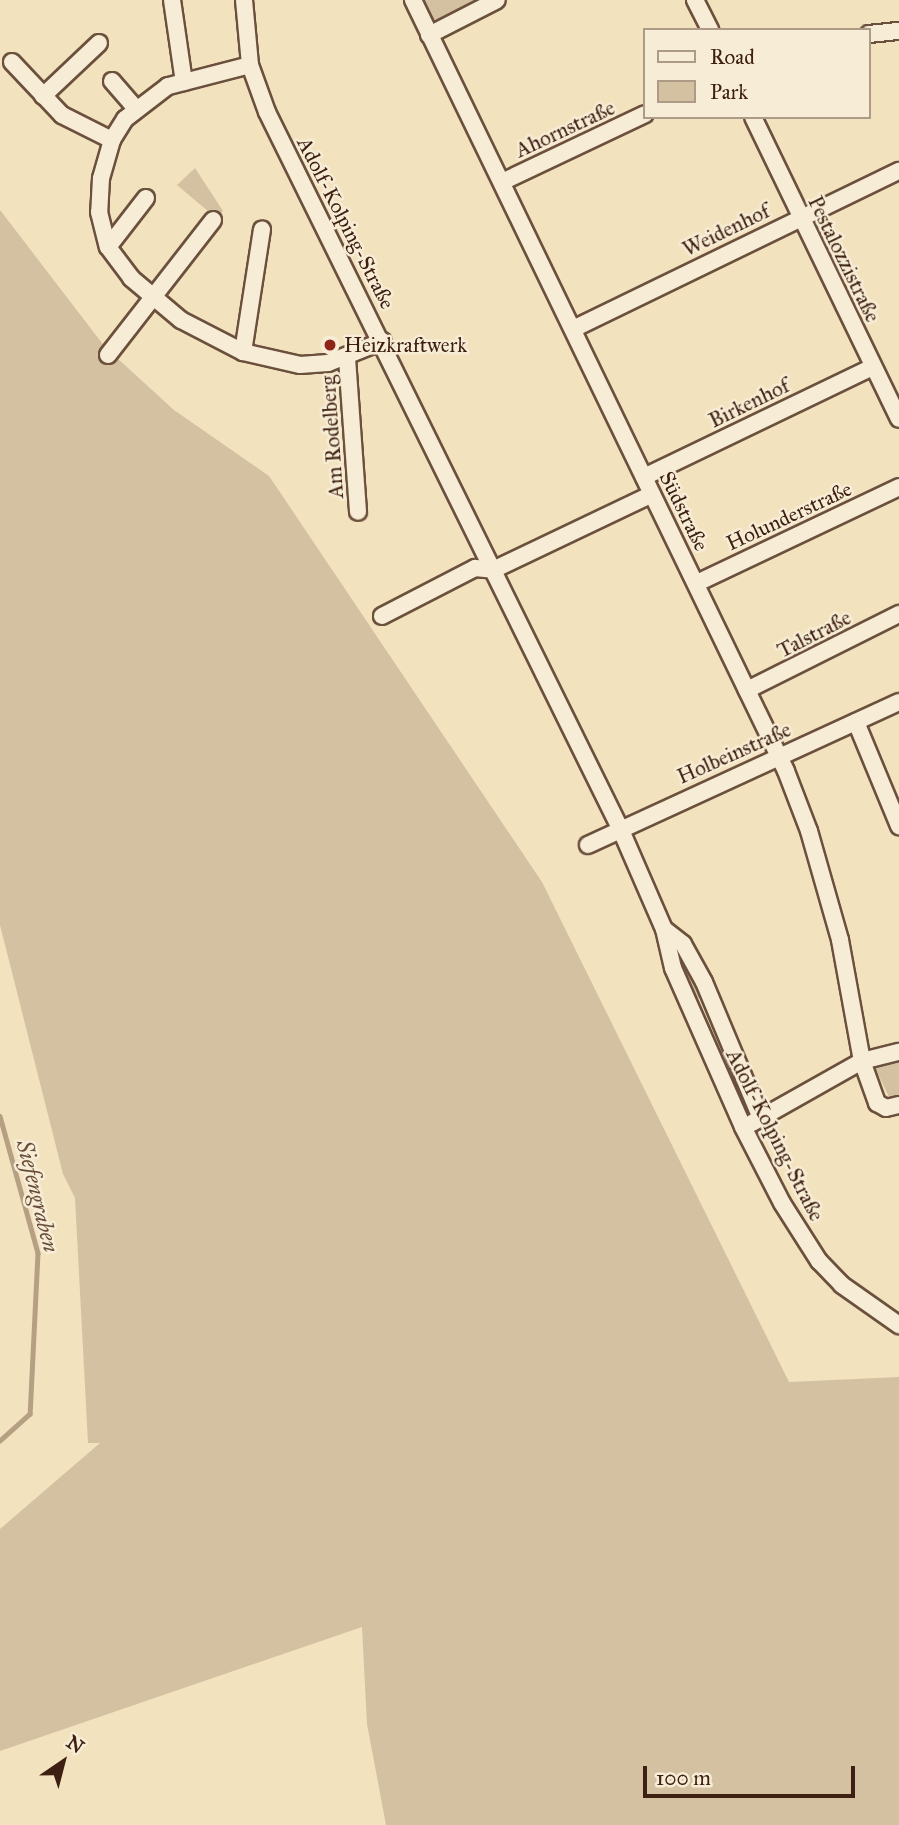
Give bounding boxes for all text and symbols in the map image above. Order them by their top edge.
legend [643,28,871,119]
text: Road [710,44,755,70]
text: Park [710,79,748,105]
street label: Ahornstraße [511,95,619,163]
street label: Adolf-Kolping-Straße [292,133,400,313]
street label: Pestalozzistraße [803,192,885,326]
street label: Weidenhof [678,198,774,262]
place label: Heizkraftwerk [344,332,467,358]
marker: Heizkraftwerk [322,337,338,353]
street label: Birkenhof [705,373,793,433]
street label: Am Rodelberg [315,375,349,499]
street label: Südstraße [654,467,714,555]
street label: Holunderstraße [722,476,856,556]
street label: Talstraße [773,605,855,663]
street label: Holbeinstraße [673,717,795,789]
street label: Adolf-Kolping-Straße [721,1045,829,1225]
water label: Siefengraben [11,1137,65,1255]
north arrow [28,1727,98,1797]
text: N [62,1730,89,1758]
scale bar [647,1752,859,1796]
text: 100 m [656,1765,711,1791]

